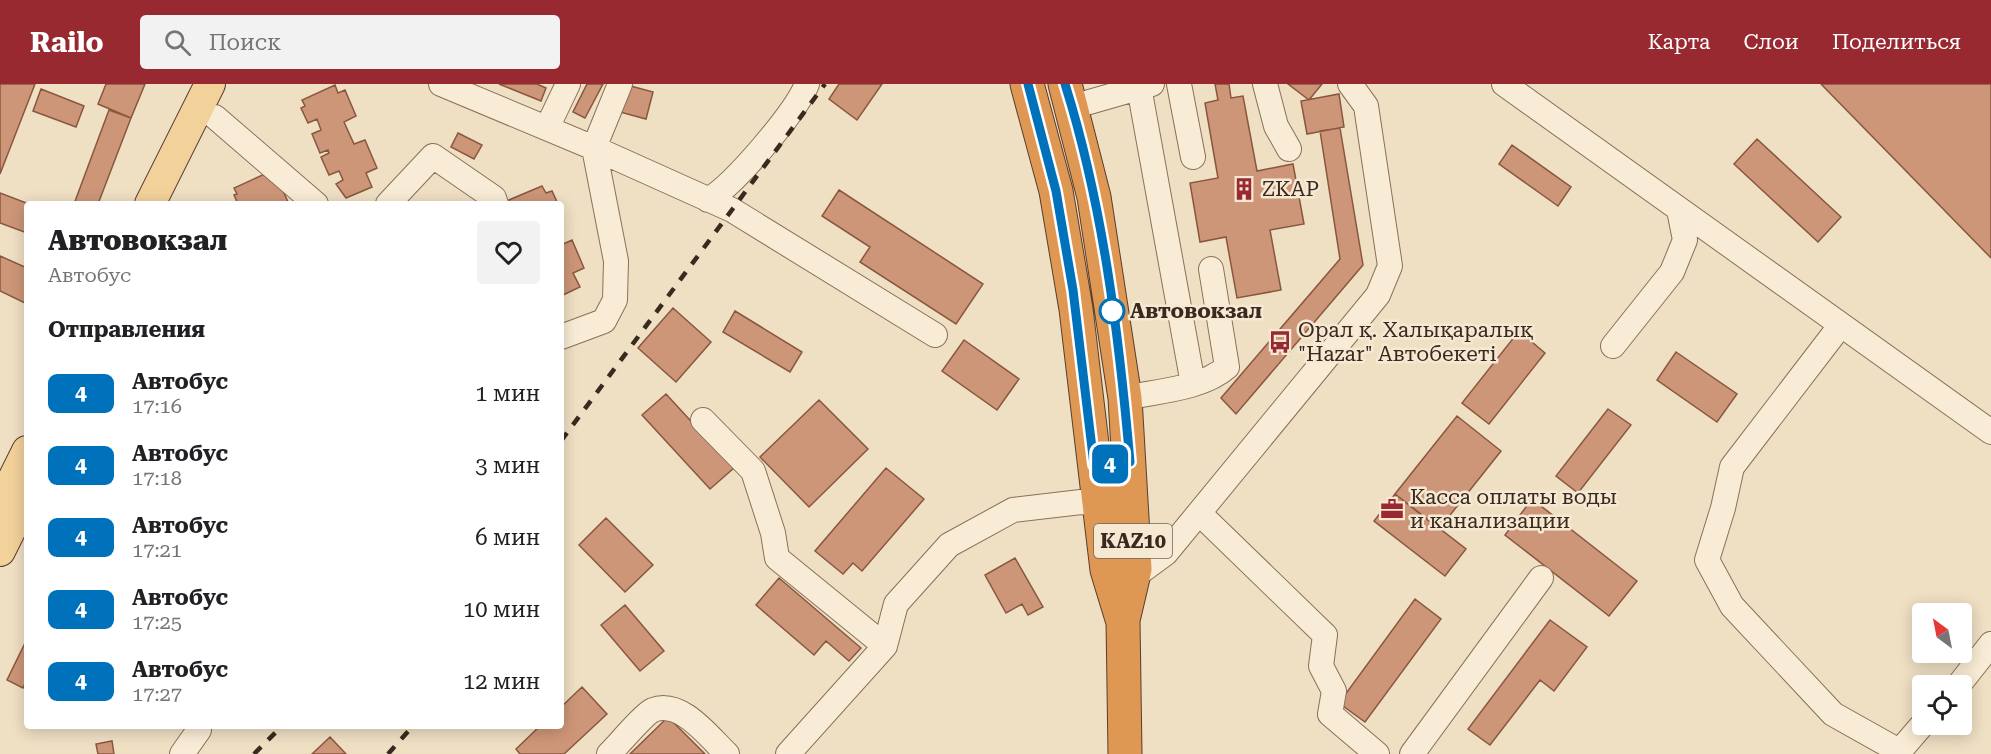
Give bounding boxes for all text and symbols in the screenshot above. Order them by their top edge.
search box [140,15,560,69]
text: Railo [30,26,104,59]
icon: search [161,26,194,59]
text: Поиск [209,30,281,55]
text: Карта [1648,30,1711,54]
text: Слои [1744,30,1799,54]
text: Поделиться [1832,30,1961,54]
building icon: ZKAP [1231,176,1257,202]
place label: ZKAP [1262,177,1319,201]
button: heart [477,221,540,284]
text: Автовокзал [48,224,227,257]
text: Автобус [48,263,131,287]
marker: Автовокзал [1099,298,1125,324]
place label: Автовокзал [1130,299,1262,323]
text: Отправления [48,317,205,342]
place label: Орал қ. Халықаралық "Hazar" Автобекеті [1298,318,1533,366]
bus stop icon: Орал қ. Халықаралық "Hazar" Автобекеті [1267,329,1293,355]
text: Автобус [132,369,228,394]
text: 4 [75,381,87,405]
text: 1 мин [475,381,540,406]
text: 17:16 [132,394,182,418]
text: Автобус [132,441,228,466]
line badge: 4 [1090,444,1130,484]
text: 4 [1104,452,1116,476]
text: 4 [75,453,87,477]
text: 3 мин [475,453,540,478]
text: 17:18 [132,466,182,490]
place label: Касса оплаты воды и канализации [1410,485,1617,533]
office icon: Касса оплаты воды и канализации [1379,496,1405,522]
text: Автобус [132,513,228,538]
road number: KAZ10 [1094,524,1172,558]
text: 4 [75,525,87,549]
text: 6 мин [475,525,540,550]
text: 17:21 [132,538,182,562]
text: Автобус [132,585,228,610]
text: 4 [75,597,87,621]
text: 10 мин [463,597,540,622]
north arrow [1912,603,1972,663]
map controls [1912,603,1972,735]
text: 17:25 [132,610,182,634]
text: Автобус [132,657,228,682]
text: 4 [75,669,87,693]
text: 12 мин [463,669,540,694]
button: locate [1912,675,1972,735]
text: 17:27 [132,682,182,706]

